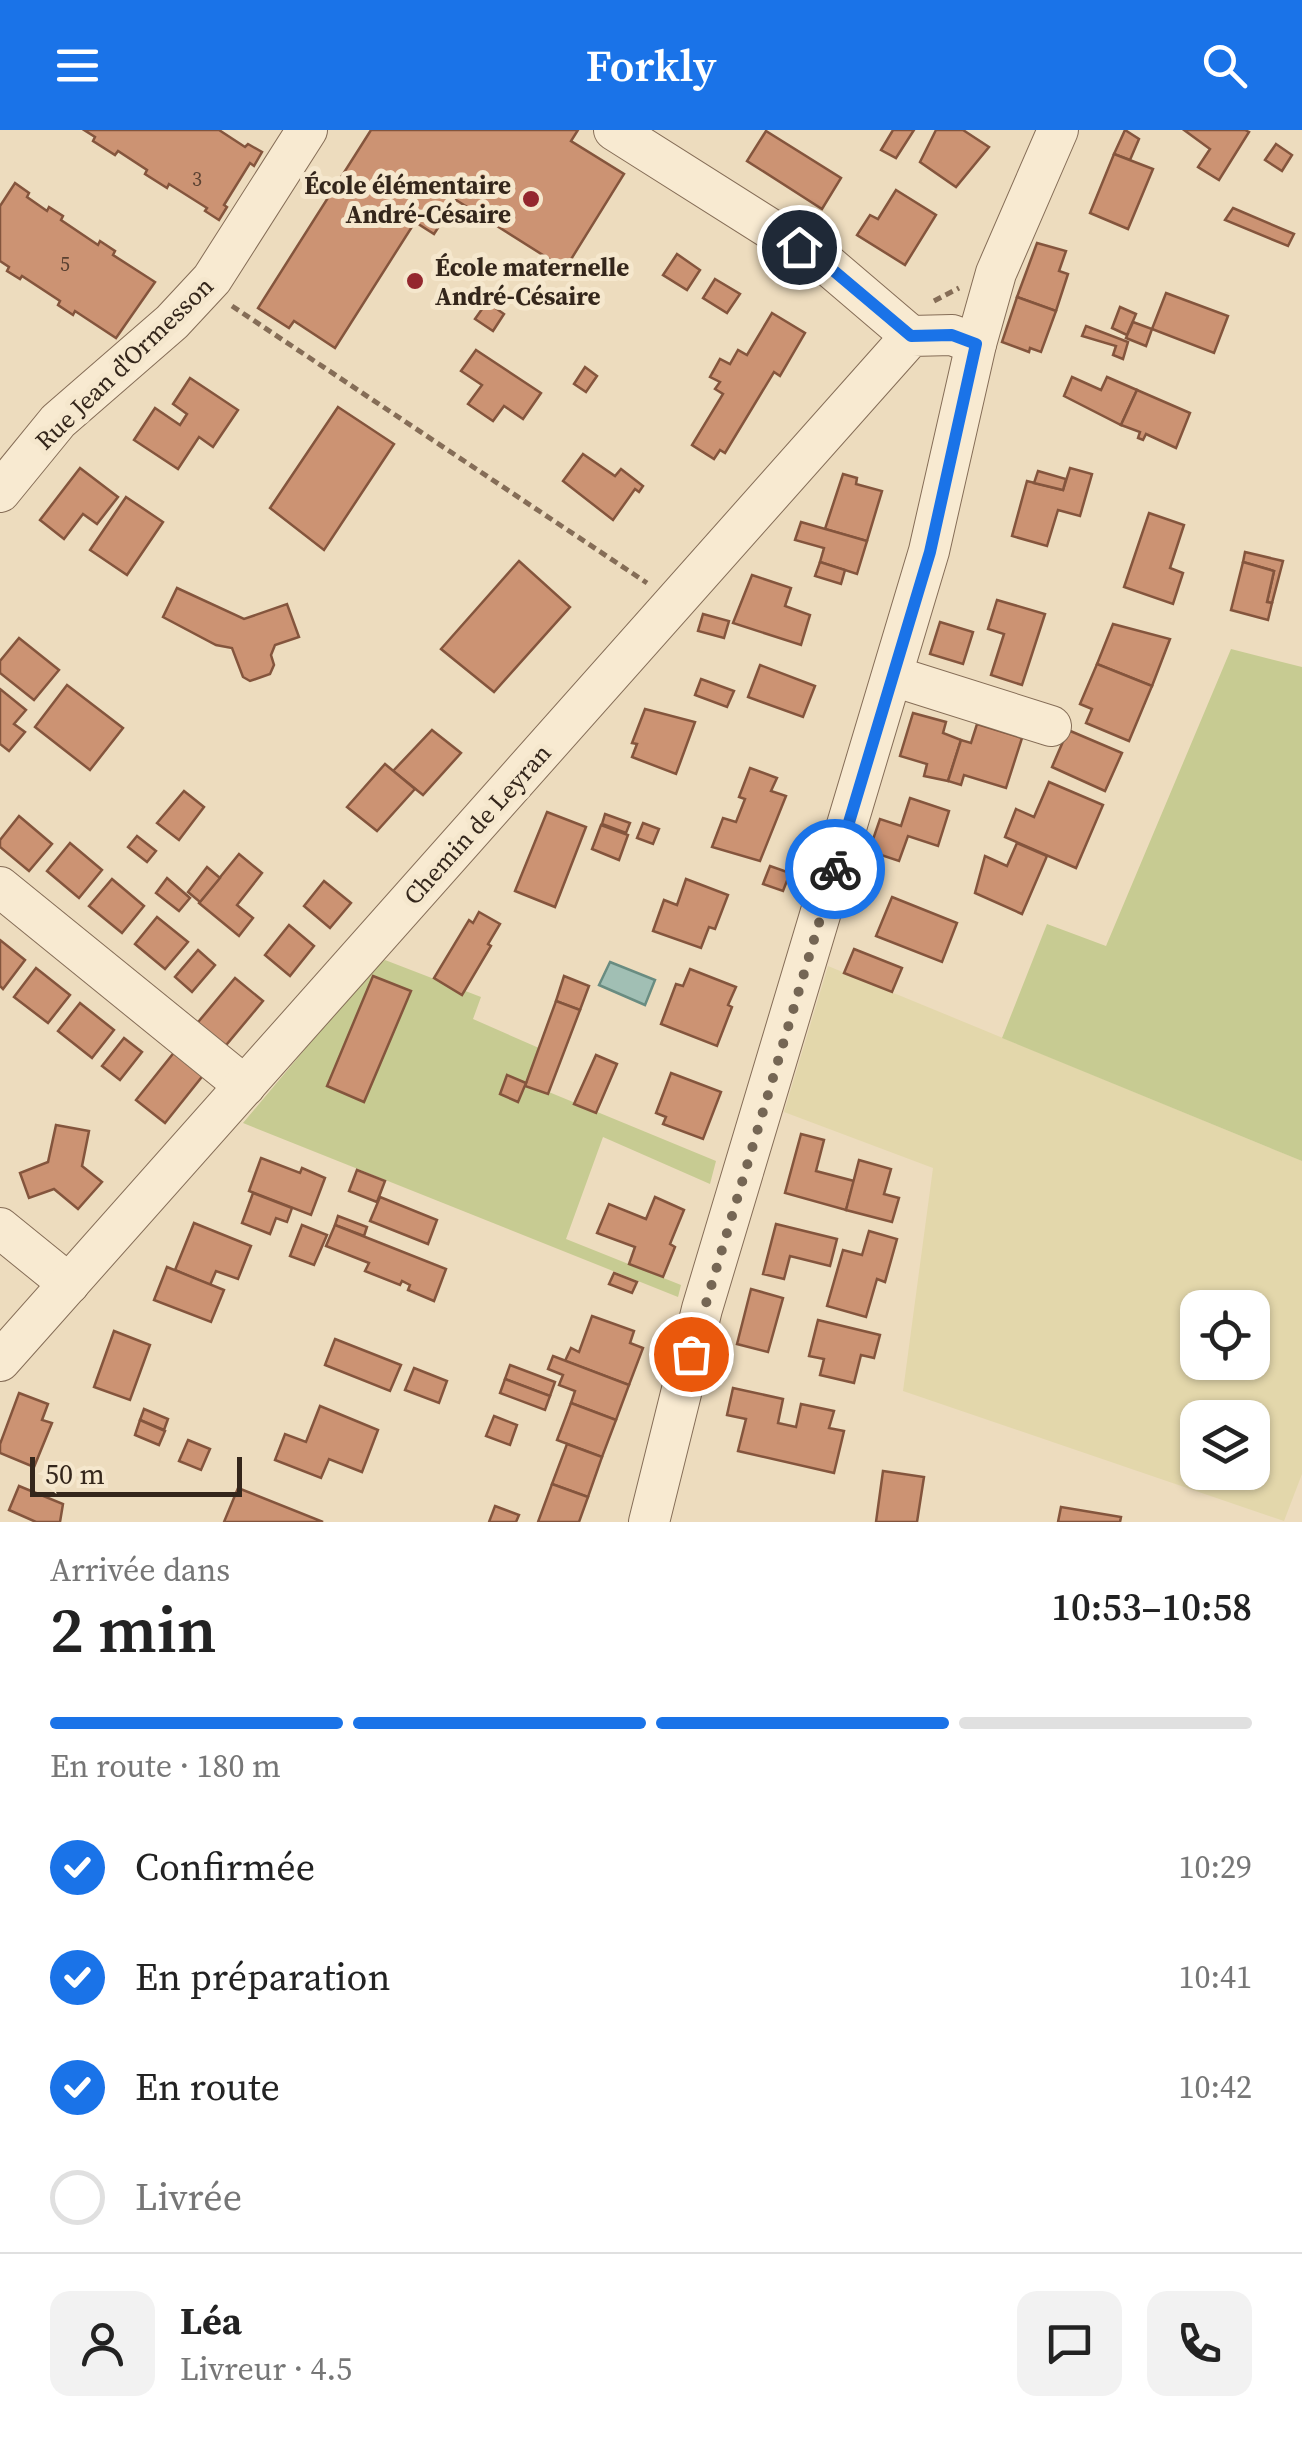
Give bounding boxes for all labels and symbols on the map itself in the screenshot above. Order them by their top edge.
house number: 3 [192,165,202,193]
place label: École élémentaire André-Césaire [304,168,511,231]
marker: École élémentaire André-Césaire [520,188,542,210]
pin [757,205,842,290]
house number: 5 [60,250,70,278]
place label: École maternelle André-Césaire [435,250,629,313]
street label: Rue Jean d'Ormesson [28,269,220,457]
marker: École maternelle André-Césaire [404,270,426,292]
street label: Chemin de Leyran [396,736,558,912]
courier [785,819,885,919]
pin [649,1312,734,1397]
scale bar [30,1452,242,1496]

